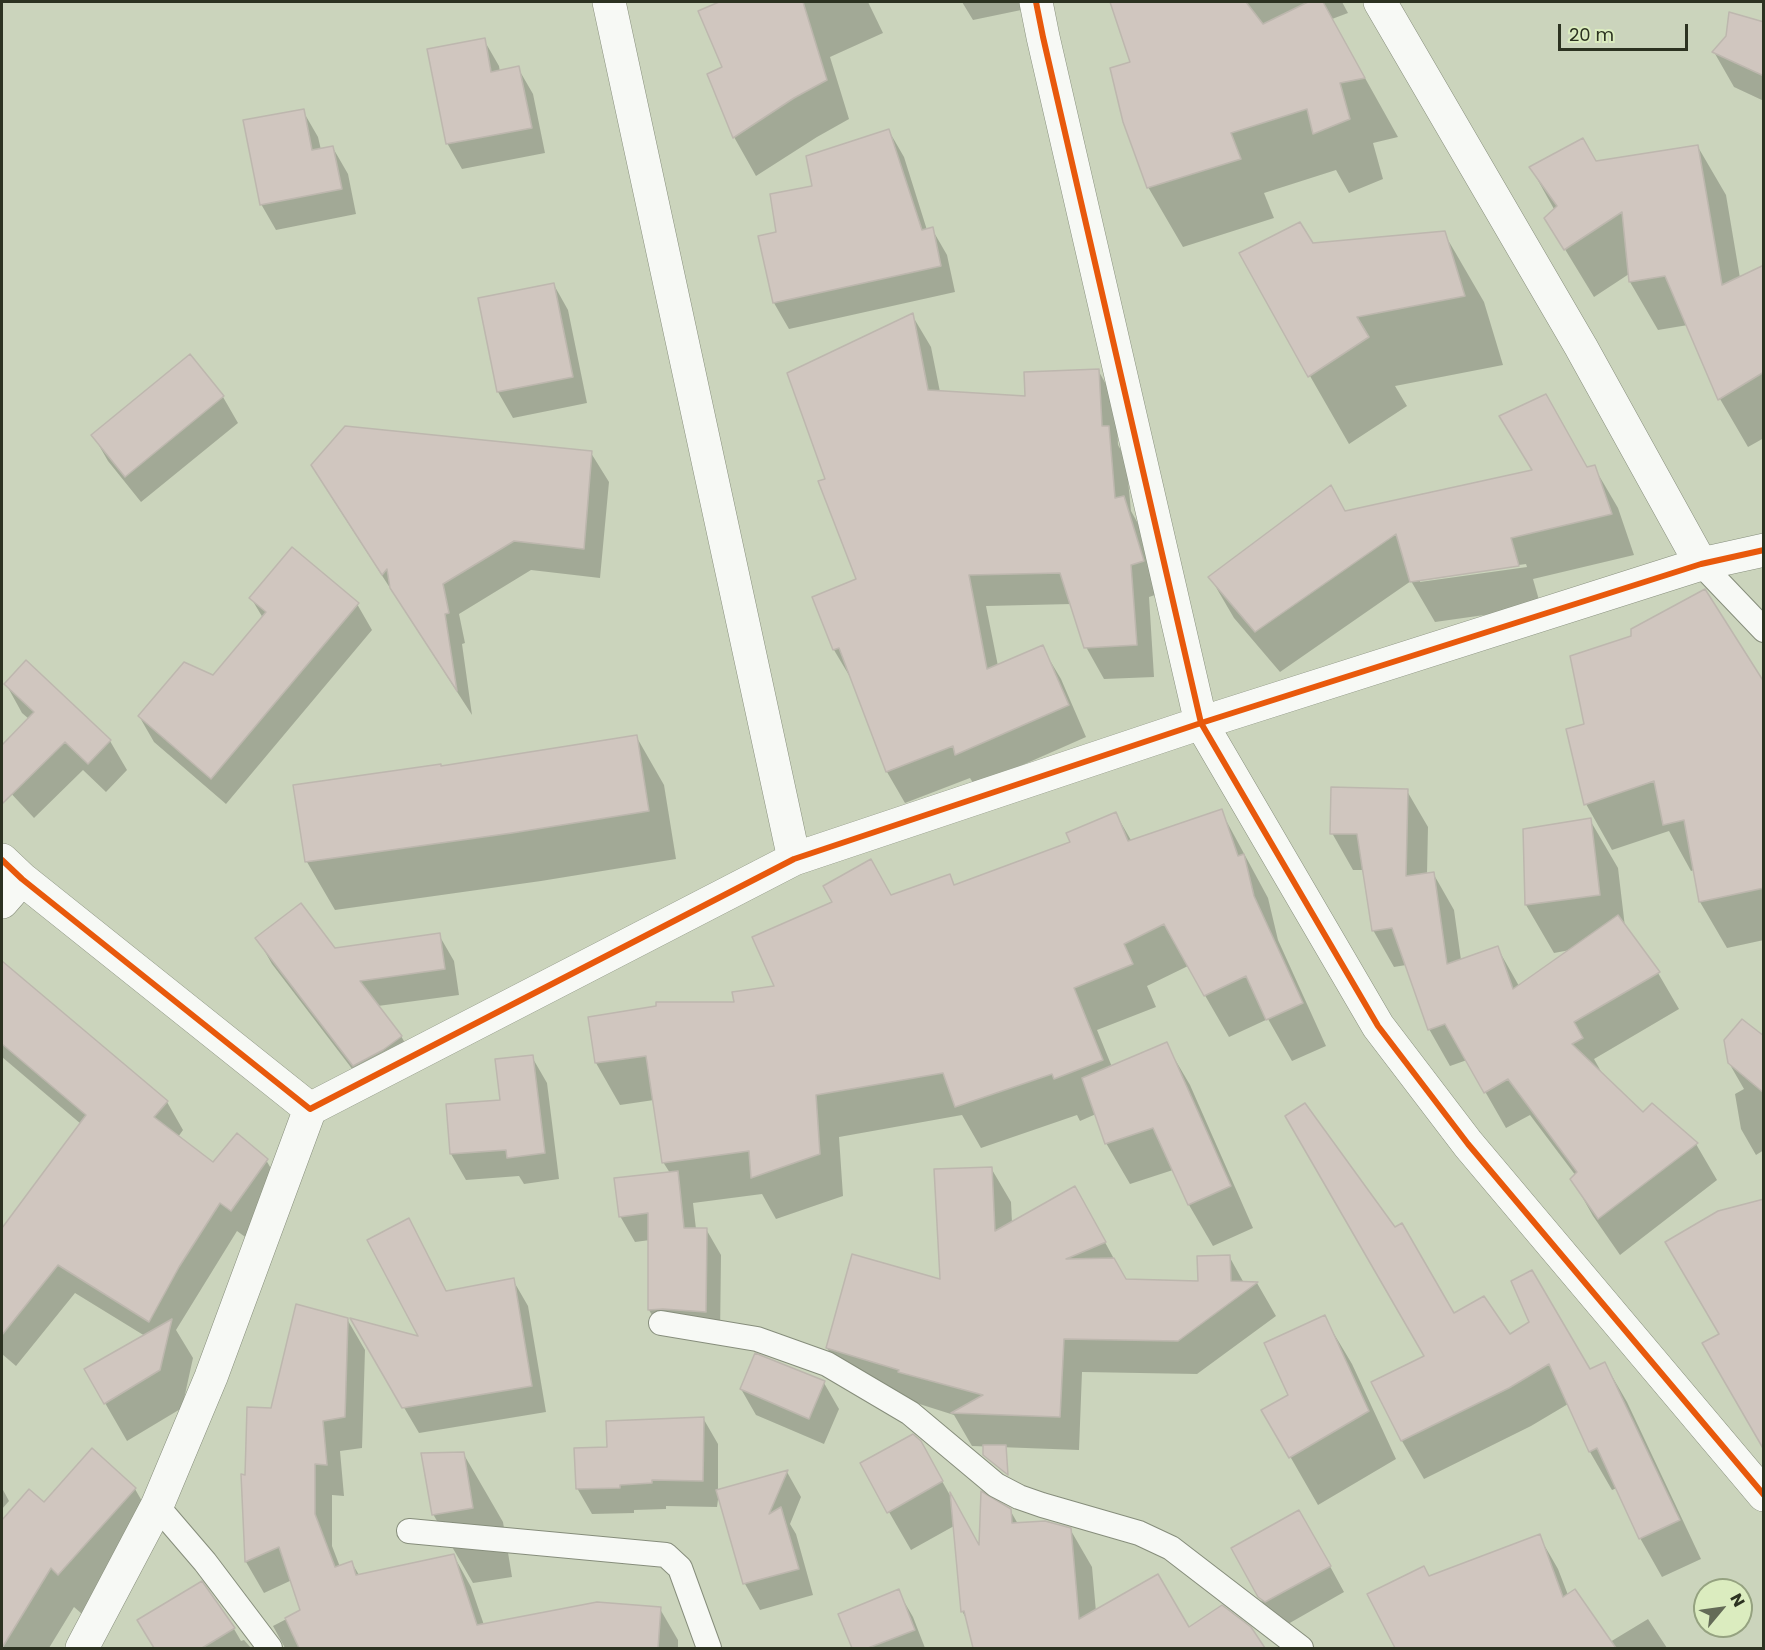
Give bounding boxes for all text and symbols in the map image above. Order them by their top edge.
scale bar [1561,12,1692,50]
text: 20 m [1569,22,1614,47]
north arrow [1693,1578,1753,1638]
text: N [1724,1589,1750,1611]

